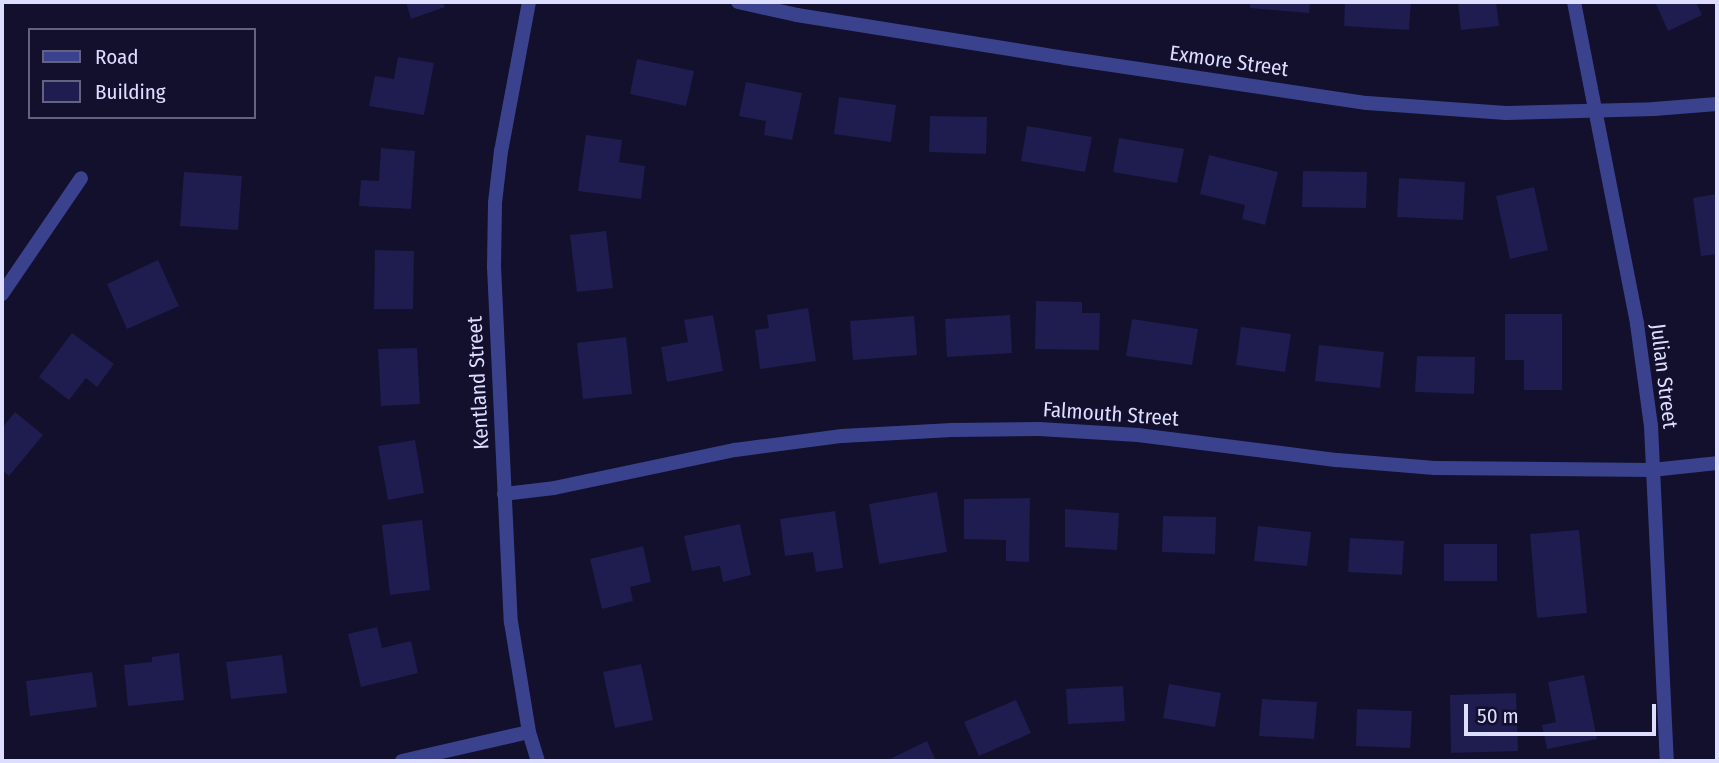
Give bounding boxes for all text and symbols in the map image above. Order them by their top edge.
legend [28,28,256,119]
street label: Exmore Street [1168,40,1290,82]
text: Road [95,44,139,70]
text: Building [95,79,166,105]
street label: Kentland Street [462,316,494,450]
street label: Julian Street [1645,322,1683,430]
street label: Falmouth Street [1042,397,1180,431]
scale bar [1467,690,1660,734]
text: 50 m [1477,703,1519,729]

